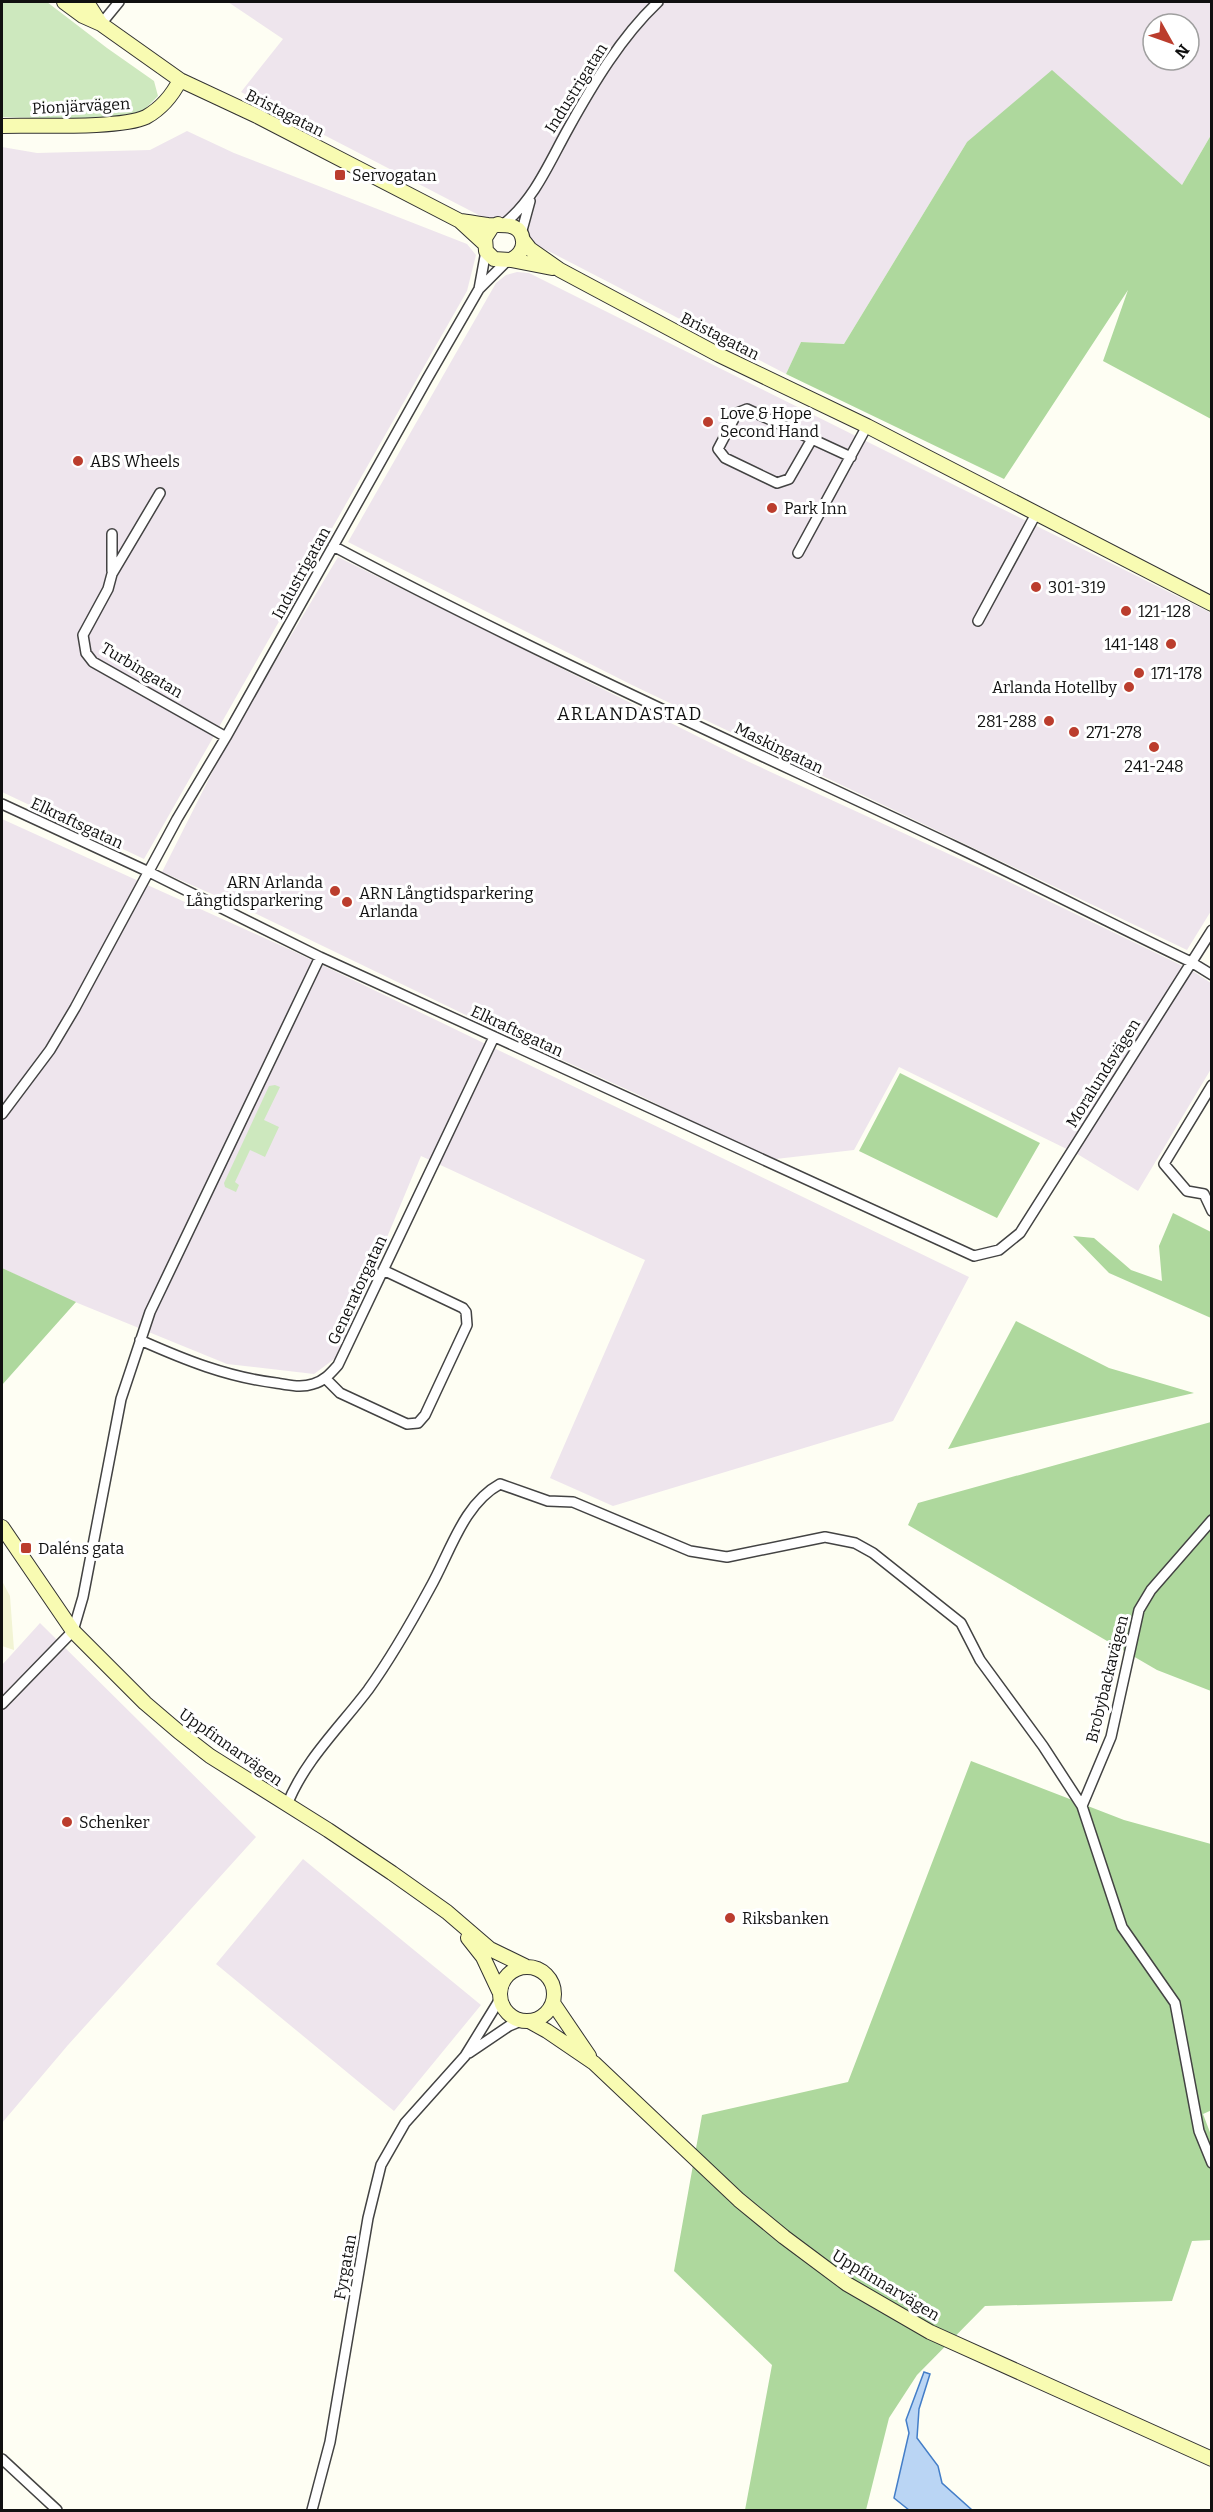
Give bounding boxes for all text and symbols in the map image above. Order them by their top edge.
north arrow [1141,12,1201,72]
street label: Industrigatan [541,40,611,136]
text: N [1171,40,1193,62]
street label: Bristagatan [243,85,327,141]
street label: Pionjärvägen [31,94,131,118]
place label: Servogatan [352,166,437,185]
marker: Servogatan [333,168,347,182]
street label: Bristagatan [678,308,762,364]
place label: Love & Hope Second Hand [720,404,819,441]
marker: Love & Hope Second Hand [701,415,715,429]
place label: ABS Wheels [90,452,180,471]
marker: ABS Wheels [71,454,85,468]
place label: Park Inn [784,499,847,518]
marker: Park Inn [765,501,779,515]
street label: Industrigatan [268,524,334,622]
place label: 301-319 [1048,578,1106,597]
marker: 301-319 [1029,580,1043,594]
place label: 121-128 [1138,602,1191,621]
marker: 121-128 [1119,604,1133,618]
place label: 141-148 [1105,635,1159,654]
marker: 141-148 [1164,637,1178,651]
street label: Turbingatan [98,638,186,702]
place label: 171-178 [1151,664,1202,683]
marker: 171-178 [1132,666,1146,680]
place label: Arlanda Hotellby [992,678,1118,697]
marker: Arlanda Hotellby [1122,680,1136,694]
district label: ARLANDASTAD [557,703,703,725]
place label: 281-288 [977,712,1037,731]
marker: 281-288 [1042,714,1056,728]
street label: Maskingatan [732,718,826,778]
place label: 271-278 [1086,723,1142,742]
marker: 271-278 [1067,725,1081,739]
marker: 241-248 [1147,740,1161,754]
place label: 241-248 [1124,757,1184,776]
street label: Elkraftsgatan [28,793,126,853]
place label: ARN Arlanda Långtidsparkering [186,873,323,910]
marker: ARN Arlanda Långtidsparkering [328,884,342,898]
place label: ARN Långtidsparkering Arlanda [359,884,533,921]
marker: ARN Långtidsparkering Arlanda [340,895,354,909]
street label: Elkraftsgatan [468,1001,566,1061]
street label: Moralundsvägen [1062,1015,1144,1131]
street label: Generatorgatan [323,1232,391,1348]
place label: Daléns gata [38,1539,124,1558]
marker: Daléns gata [19,1541,33,1555]
street label: Brobybackavägen [1082,1613,1132,1745]
street label: Uppfinnarvägen [175,1704,287,1790]
place label: Schenker [79,1813,149,1832]
marker: Schenker [60,1815,74,1829]
place label: Riksbanken [742,1909,829,1928]
marker: Riksbanken [723,1911,737,1925]
street label: Fyrgatan [330,2233,360,2301]
street label: Uppfinnarvägen [829,2245,943,2325]

